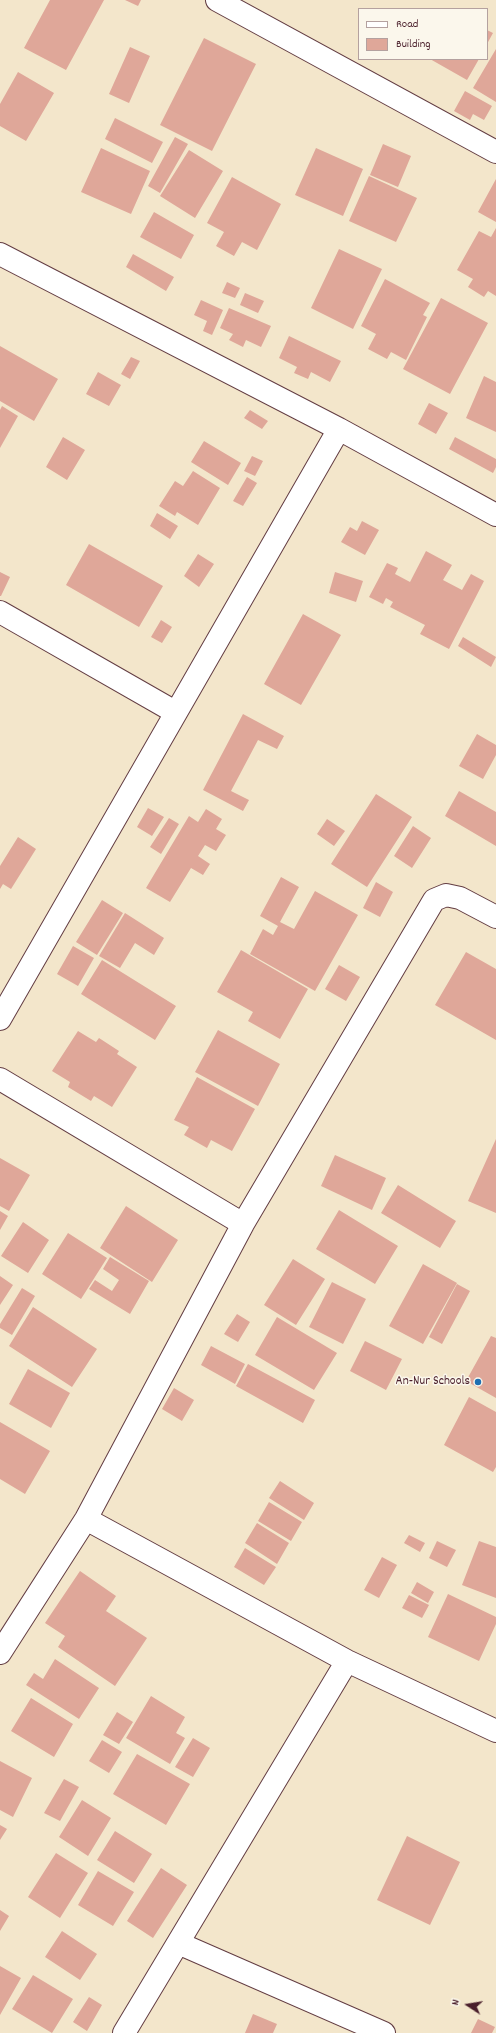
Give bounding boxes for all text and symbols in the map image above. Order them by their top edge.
legend [358,8,488,60]
text: Road [396,16,418,33]
text: Building [396,36,431,53]
place label: An-Nur Schools [396,1374,470,1390]
marker: An-Nur Schools [473,1377,483,1387]
north arrow [448,1985,488,2025]
text: N [448,1998,465,2007]

